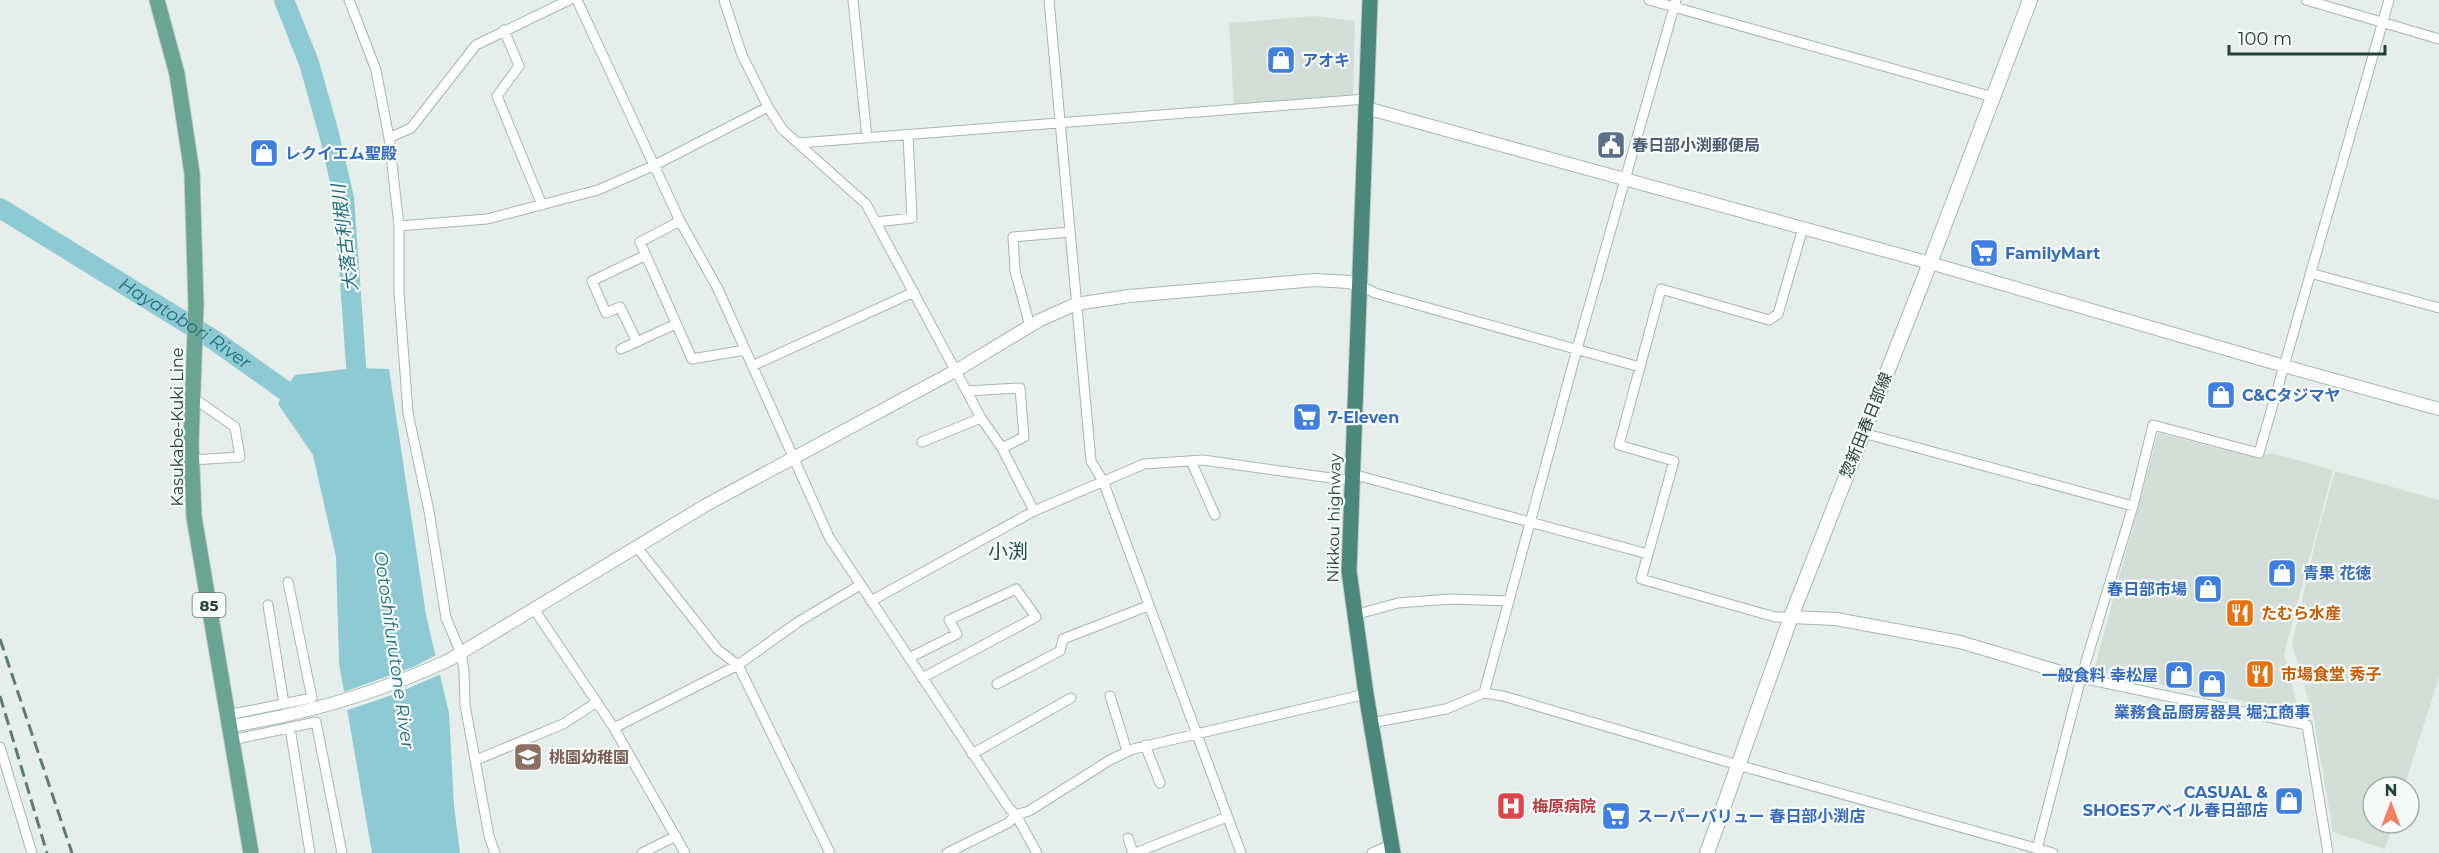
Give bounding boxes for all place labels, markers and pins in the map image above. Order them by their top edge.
shop icon: アオキ [1265,44,1297,76]
place label: アオキ [1302,51,1350,70]
public building icon: 春日部小渕郵便局 [1595,129,1627,161]
place label: 春日部小渕郵便局 [1632,136,1760,155]
shop icon: レクイエム聖殿 [248,137,280,169]
place label: レクイエム聖殿 [285,144,397,163]
supermarket icon: FamilyMart [1968,237,2000,269]
place label: FamilyMart [2005,244,2100,263]
shop icon: C&Cタジマヤ [2205,379,2237,411]
place label: C&Cタジマヤ [2242,386,2341,405]
supermarket icon: 7-Eleven [1291,401,1323,433]
place label: 7-Eleven [1328,408,1399,427]
shop icon: 青果 花徳 [2266,557,2298,589]
place label: 青果 花徳 [2303,564,2372,583]
shop icon: 春日部市場 [2192,573,2224,605]
place label: 春日部市場 [2107,580,2187,599]
restaurant icon: たむら水産 [2224,597,2256,629]
place label: たむら水産 [2261,604,2341,623]
restaurant icon: 市場食堂 秀子 [2244,658,2276,690]
shop icon: 一般食料 幸松屋 [2163,659,2195,691]
place label: 市場食堂 秀子 [2281,665,2382,684]
place label: 一般食料 幸松屋 [2041,666,2158,685]
shop icon: 業務食品厨房器具 堀江商事 [2196,668,2228,700]
place label: 業務食品厨房器具 堀江商事 [2114,703,2310,722]
school or university icon: 桃園幼稚園 [512,741,544,773]
place label: 桃園幼稚園 [549,748,629,767]
place label: CASUAL & SHOESアベイル春日部店 [2083,783,2268,820]
shop icon: CASUAL & SHOESアベイル春日部店 [2273,785,2305,817]
hospital icon: 梅原病院 [1495,790,1527,822]
place label: 梅原病院 [1532,797,1596,816]
supermarket icon: スーパーバリュー 春日部小渕店 [1600,800,1632,832]
place label: スーパーバリュー 春日部小渕店 [1637,807,1865,826]

